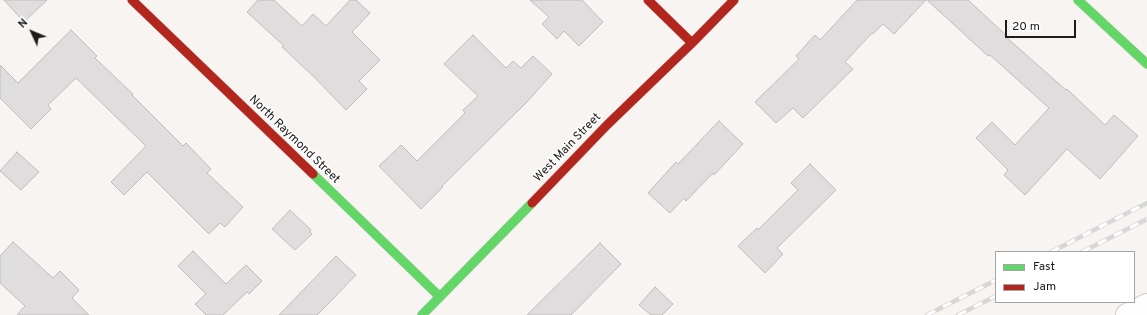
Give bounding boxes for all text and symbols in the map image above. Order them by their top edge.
north arrow [12,12,52,52]
scale bar [1007,12,1078,38]
text: N [16,16,31,31]
text: 20 m [1012,19,1040,35]
street label: North Raymond Street [245,93,343,187]
street label: West Main Street [531,111,605,185]
legend [995,251,1135,303]
text: Fast [1033,259,1055,275]
text: Jam [1033,279,1056,295]

